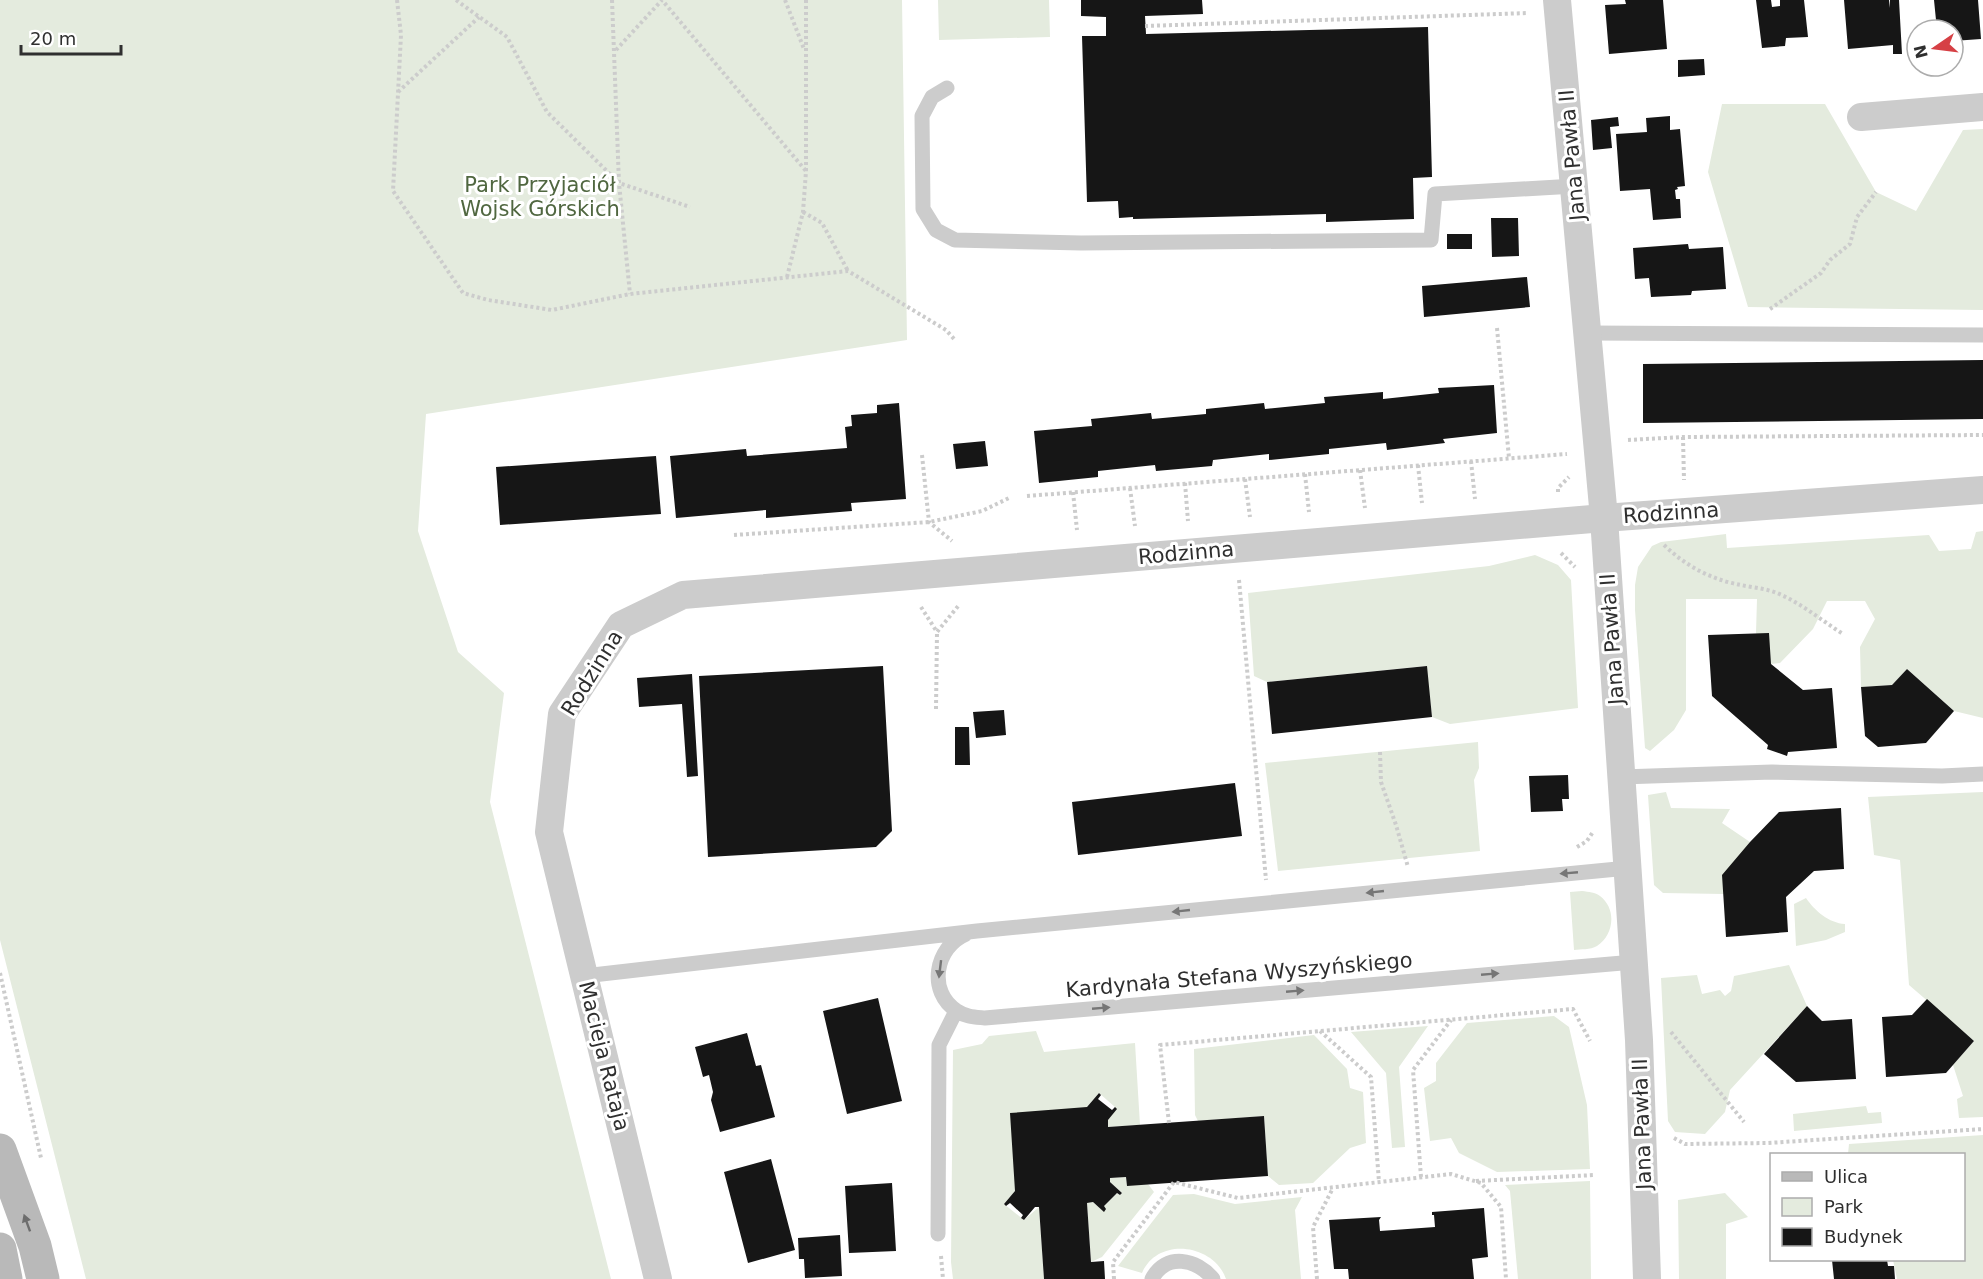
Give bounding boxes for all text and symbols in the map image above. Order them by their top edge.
scale bar [21,18,122,56]
north arrow [1905,18,1965,78]
text: 20 m [30,28,76,49]
text: N [1910,43,1932,60]
street label: Jana Pawła II [1554,88,1590,224]
park label: Park Przyjaciół Wojsk Górskich [460,173,620,221]
street label: Rodzinna [1622,498,1720,528]
street label: Rodzinna [1137,537,1235,569]
street label: Jana Pawła II [1595,573,1629,707]
street label: Rodzinna [556,626,628,720]
one-way arrow [1560,868,1579,878]
one-way arrow [1366,887,1385,897]
one-way arrow [1172,906,1191,916]
street label: Kardynała Stefana Wyszyńskiego [1065,948,1413,1002]
one-way arrow [935,959,944,978]
one-way arrow [1480,969,1499,979]
street label: Macieja Rataja [574,979,634,1133]
one-way arrow [1286,986,1305,996]
one-way arrow [1092,1003,1111,1013]
street label: Jana Pawła II [1628,1058,1656,1192]
legend [1770,1153,1965,1261]
text: Ulica [1824,1166,1868,1187]
text: Park [1824,1196,1863,1217]
one-way arrow [21,1214,31,1232]
text: Budynek [1824,1226,1903,1247]

